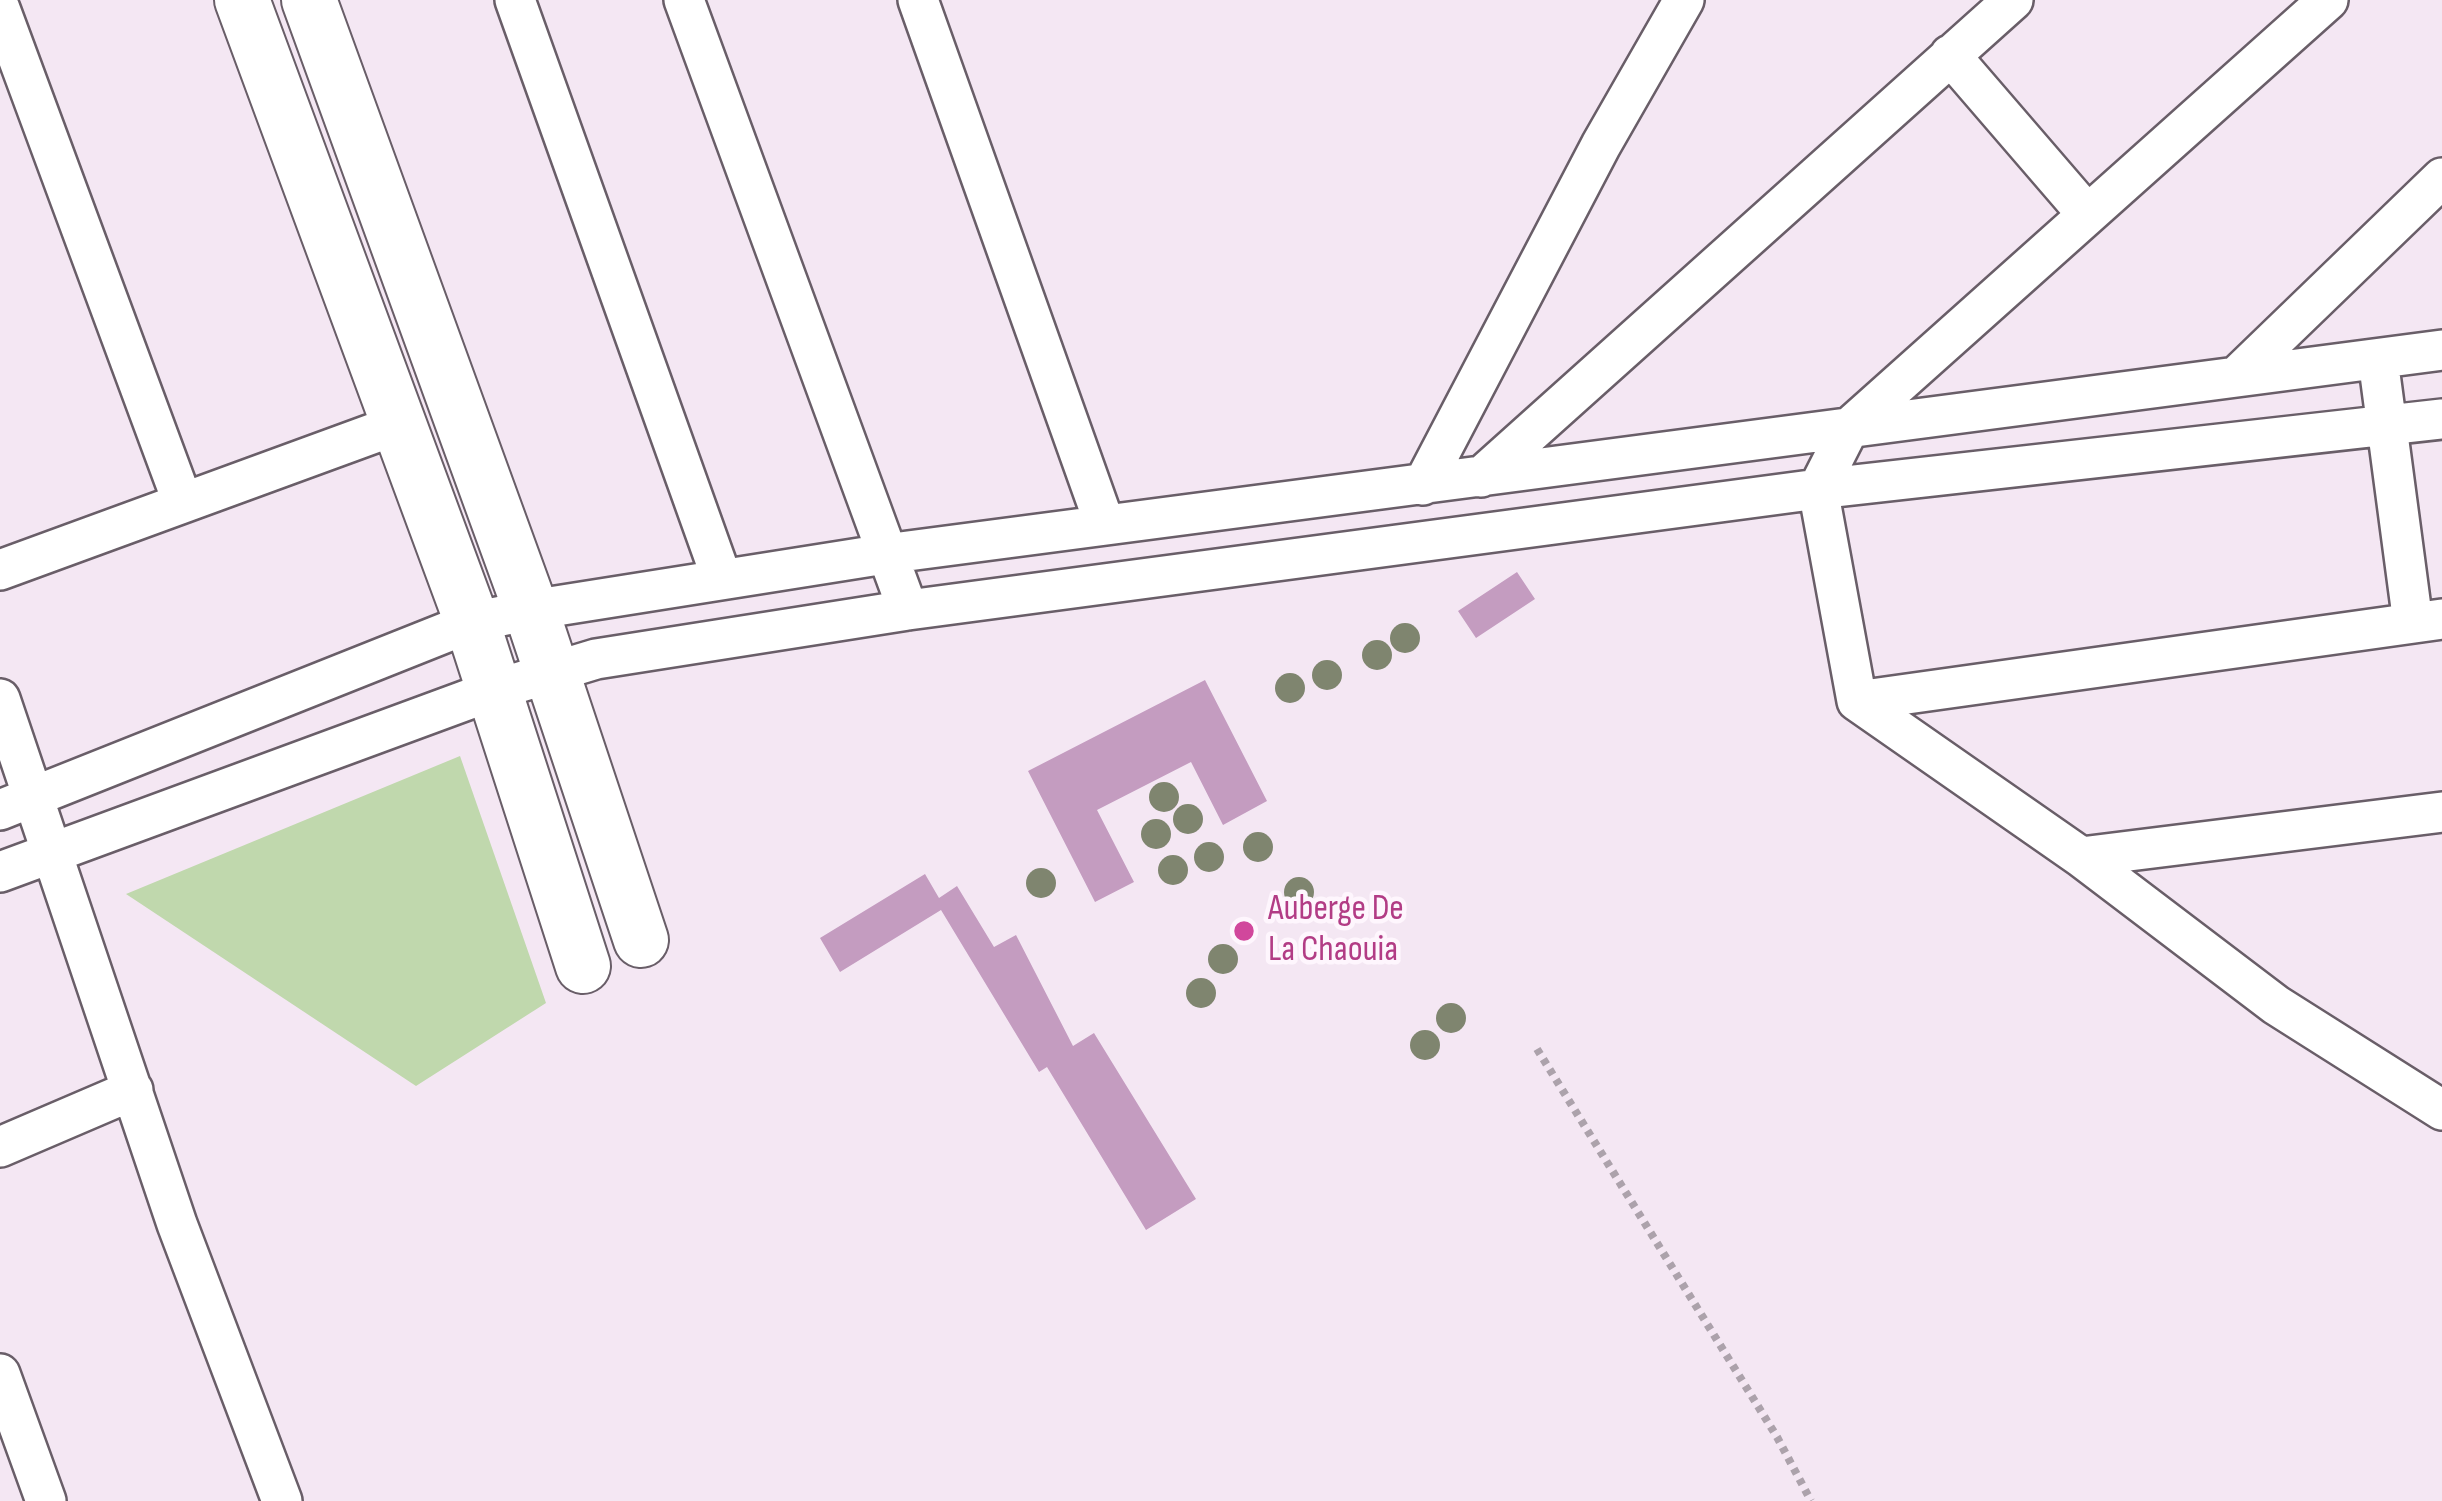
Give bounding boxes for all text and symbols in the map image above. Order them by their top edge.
place label: Auberge De La Chaouia [1268,888,1404,973]
marker: Auberge De La Chaouia [1231,918,1257,944]

